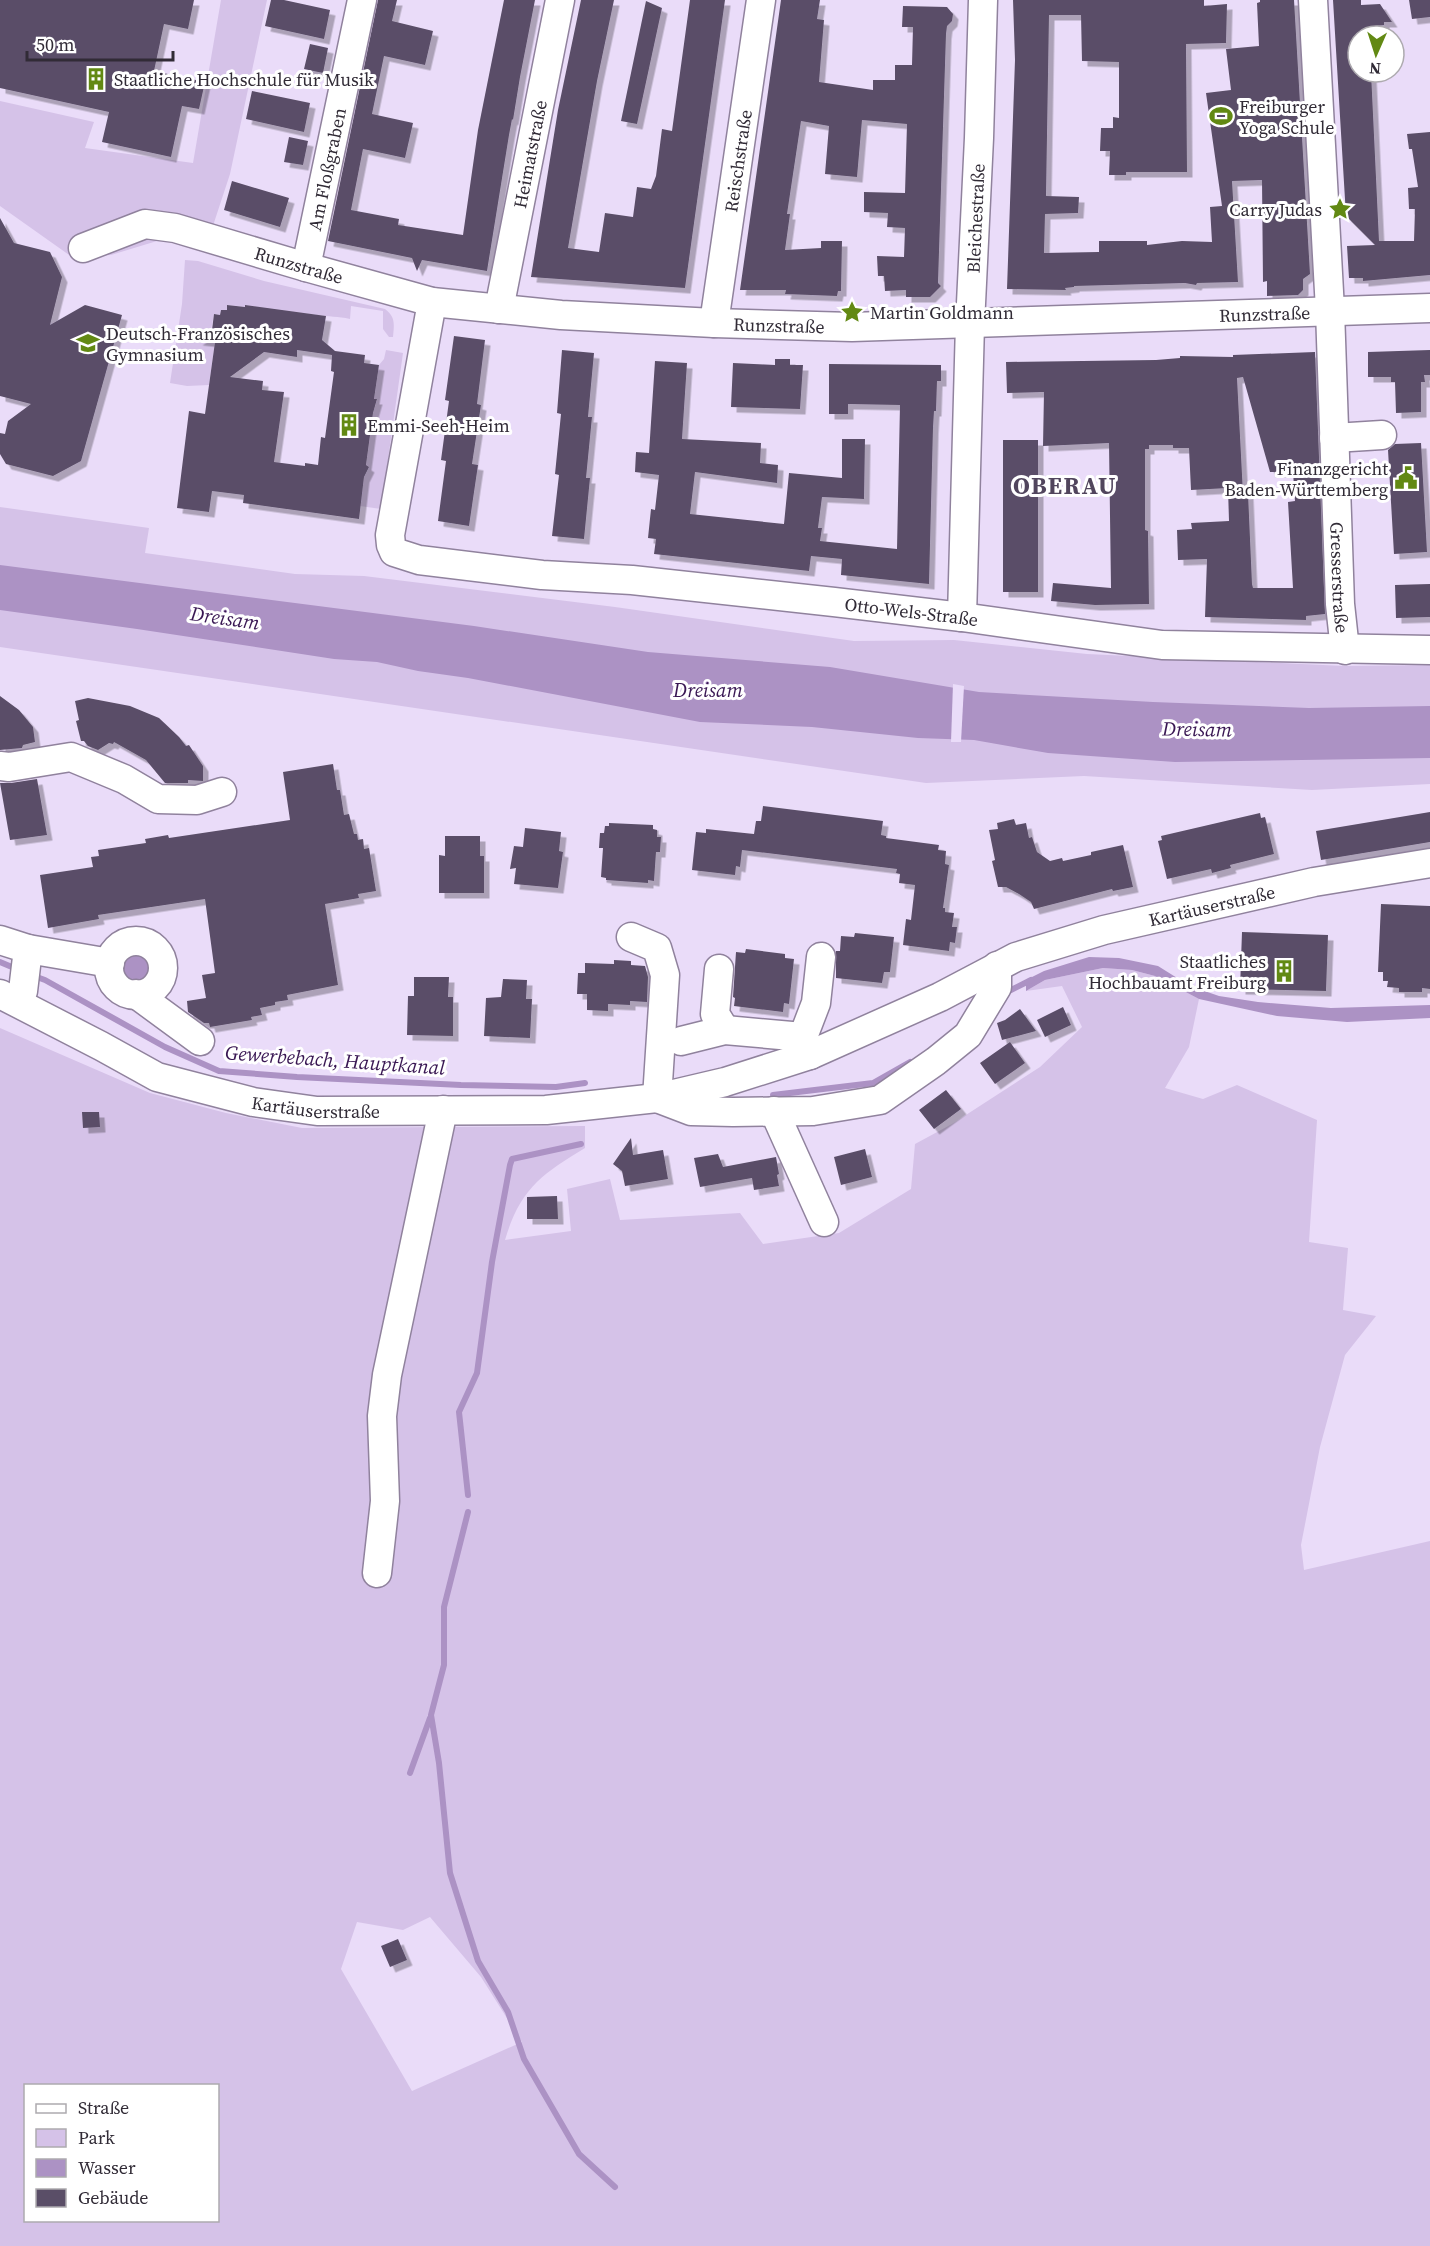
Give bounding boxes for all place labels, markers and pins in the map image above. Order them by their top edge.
building icon: Staatliche Hochschule für Musik [83,66,109,92]
place label: Staatliche Hochschule für Musik [114,67,374,92]
place label: Freiburger Yoga Schule [1239,94,1335,140]
sports icon: Freiburger Yoga Schule [1208,103,1234,129]
place icon: Carry Judas [1327,196,1353,222]
place label: Carry Judas [1229,197,1322,222]
place icon: Martin Goldmann [839,299,865,325]
place label: Martin Goldmann [870,300,1014,325]
place label: Deutsch-Französisches Gymnasium [106,321,290,367]
school or university icon: Deutsch-Französisches Gymnasium [75,330,101,356]
building icon: Emmi-Seeh-Heim [336,412,362,438]
place label: Emmi-Seeh-Heim [367,413,510,438]
place label: Finanzgericht Baden-Württemberg [1224,456,1388,502]
public building icon: Finanzgericht Baden-Württemberg [1393,465,1419,491]
place label: Staatliches Hochbauamt Freiburg [1088,949,1266,995]
building icon: Staatliches Hochbauamt Freiburg [1271,958,1297,984]

